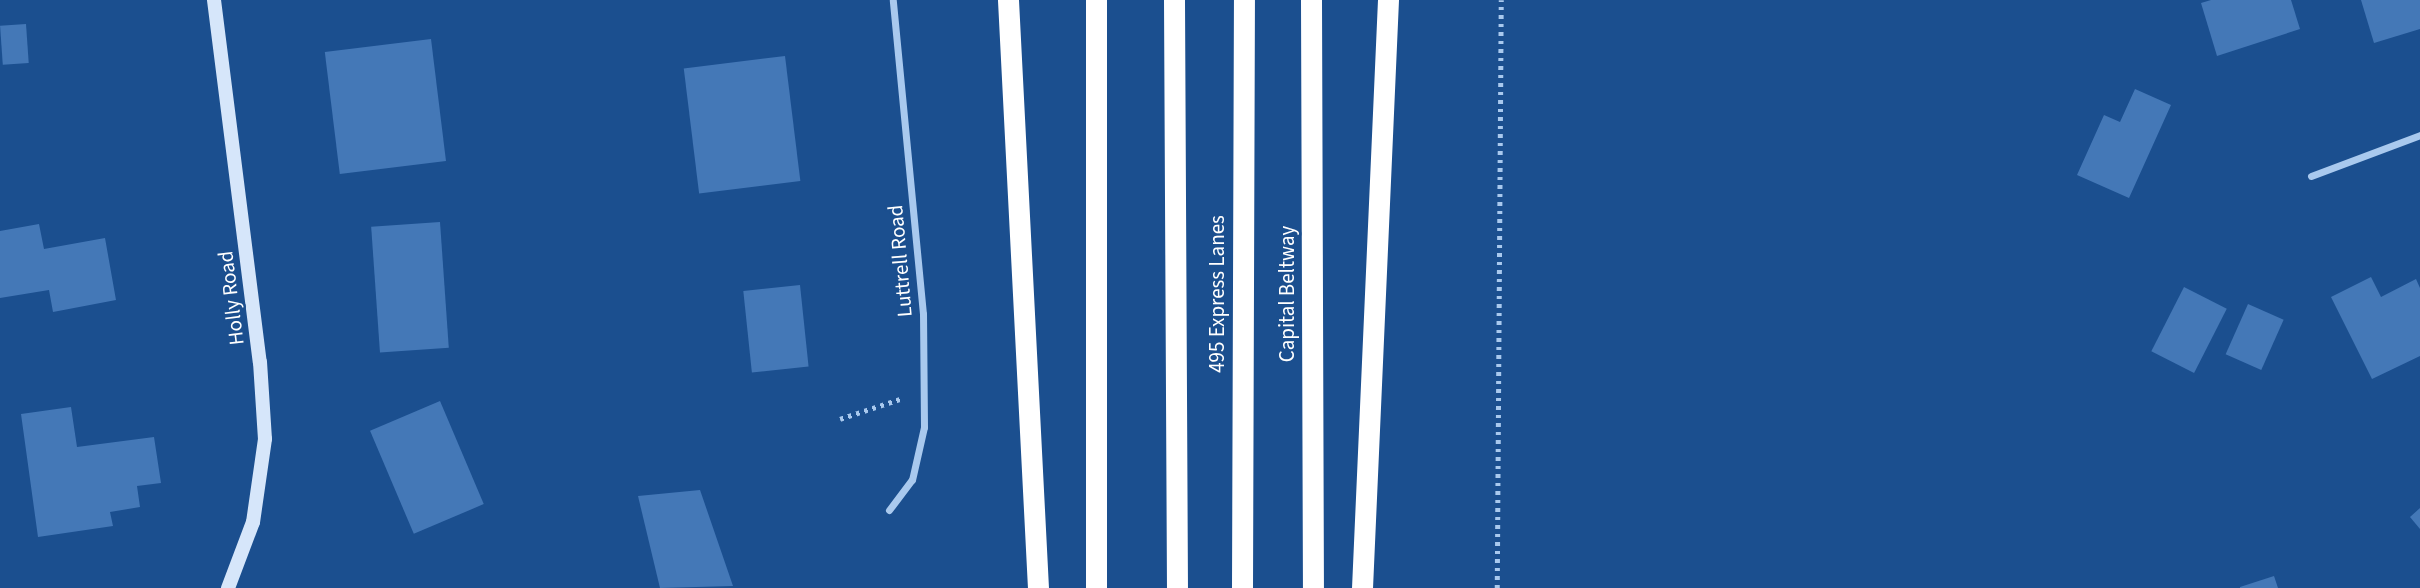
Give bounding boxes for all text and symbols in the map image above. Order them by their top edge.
street label: Luttrell Road [883,204,917,318]
street label: 495 Express Lanes [1204,215,1230,373]
street label: Capital Beltway [1274,226,1300,362]
street label: Holly Road [213,249,249,347]

